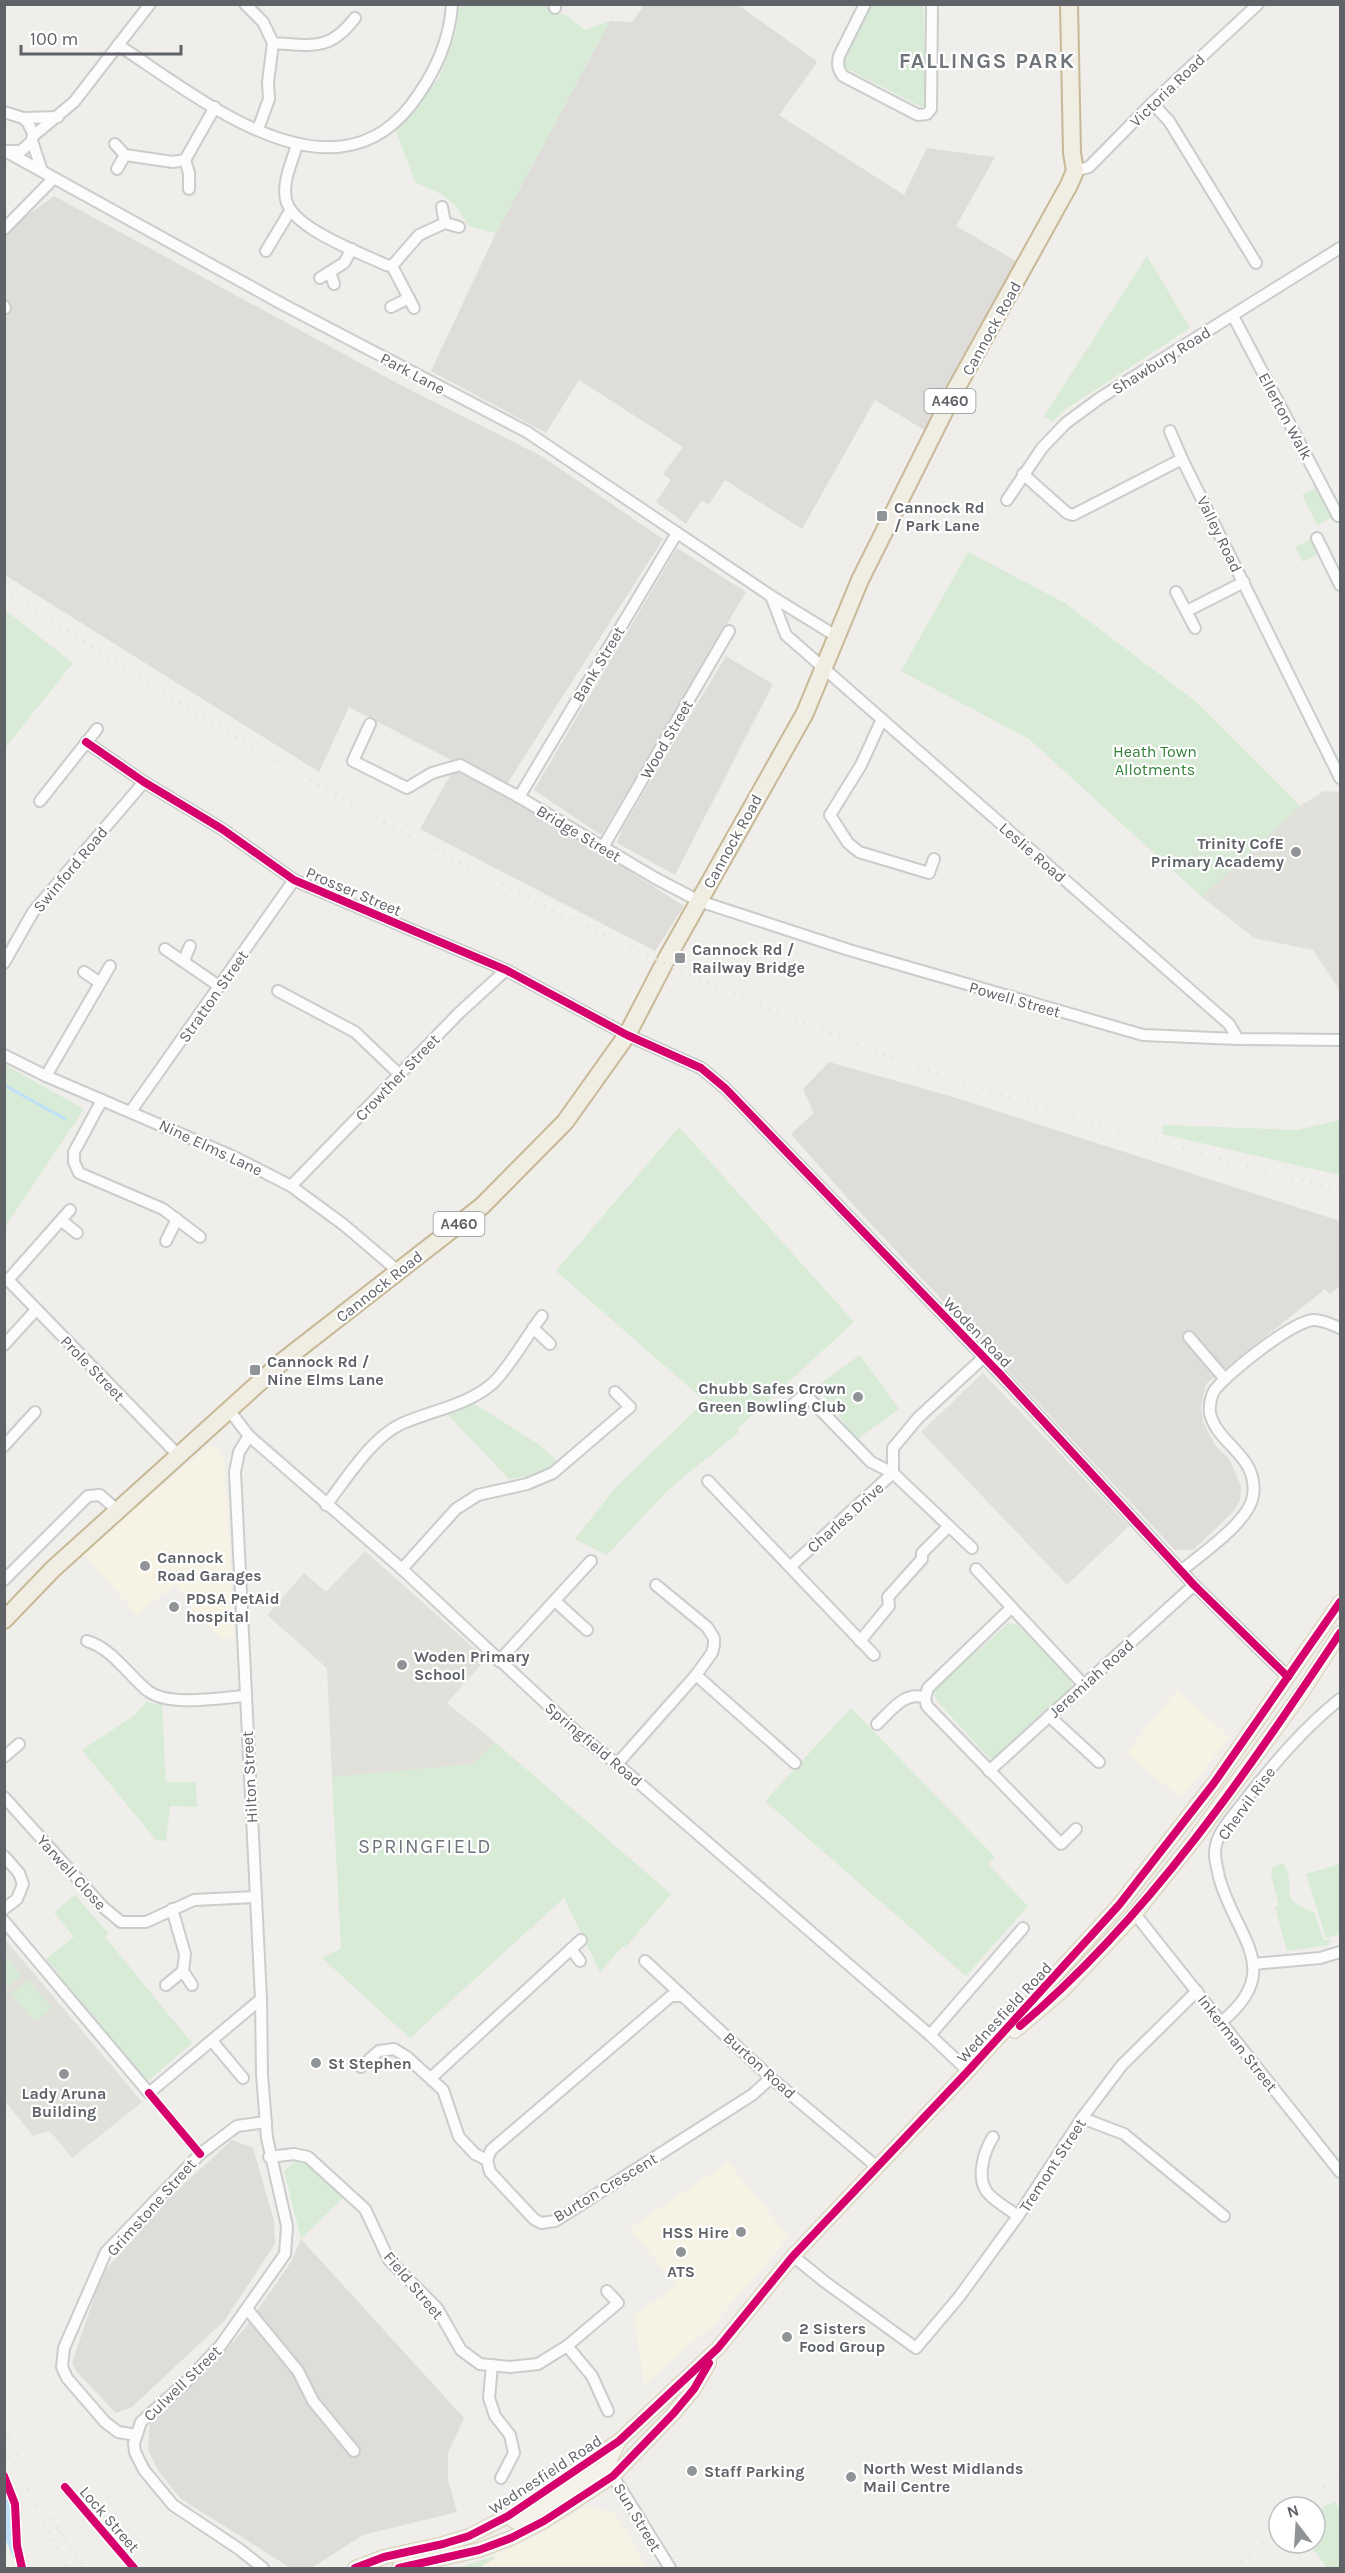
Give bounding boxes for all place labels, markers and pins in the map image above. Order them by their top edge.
place label: Cannock Rd / Park Lane [894,498,985,535]
marker: Cannock Rd / Park Lane [875,509,889,523]
place label: Trinity CofE Primary Academy [1151,834,1284,871]
marker: Trinity CofE Primary Academy [1289,845,1303,859]
place label: Cannock Rd / Railway Bridge [692,940,805,977]
marker: Cannock Rd / Railway Bridge [673,951,687,965]
place label: Cannock Rd / Nine Elms Lane [267,1352,384,1389]
marker: Cannock Rd / Nine Elms Lane [248,1363,262,1377]
place label: Chubb Safes Crown Green Bowling Club [698,1379,846,1416]
marker: Chubb Safes Crown Green Bowling Club [851,1390,865,1404]
place label: Cannock Road Garages [157,1548,262,1585]
marker: Cannock Road Garages [138,1559,152,1573]
place label: PDSA PetAid hospital [186,1589,280,1626]
marker: PDSA PetAid hospital [167,1600,181,1614]
place label: Woden Primary School [414,1647,530,1684]
marker: Woden Primary School [395,1658,409,1672]
place label: St Stephen [328,2054,412,2073]
marker: St Stephen [309,2056,323,2070]
marker: Lady Aruna Building [57,2067,71,2081]
place label: Lady Aruna Building [22,2084,106,2121]
place label: HSS Hire [662,2223,729,2242]
marker: HSS Hire [734,2225,748,2239]
marker: ATS [674,2245,688,2259]
place label: ATS [667,2262,695,2281]
place label: 2 Sisters Food Group [799,2319,885,2356]
marker: 2 Sisters Food Group [780,2330,794,2344]
place label: North West Midlands Mail Centre [863,2459,1023,2496]
place label: Staff Parking [704,2462,805,2481]
marker: Staff Parking [685,2464,699,2478]
marker: North West Midlands Mail Centre [844,2470,858,2484]

